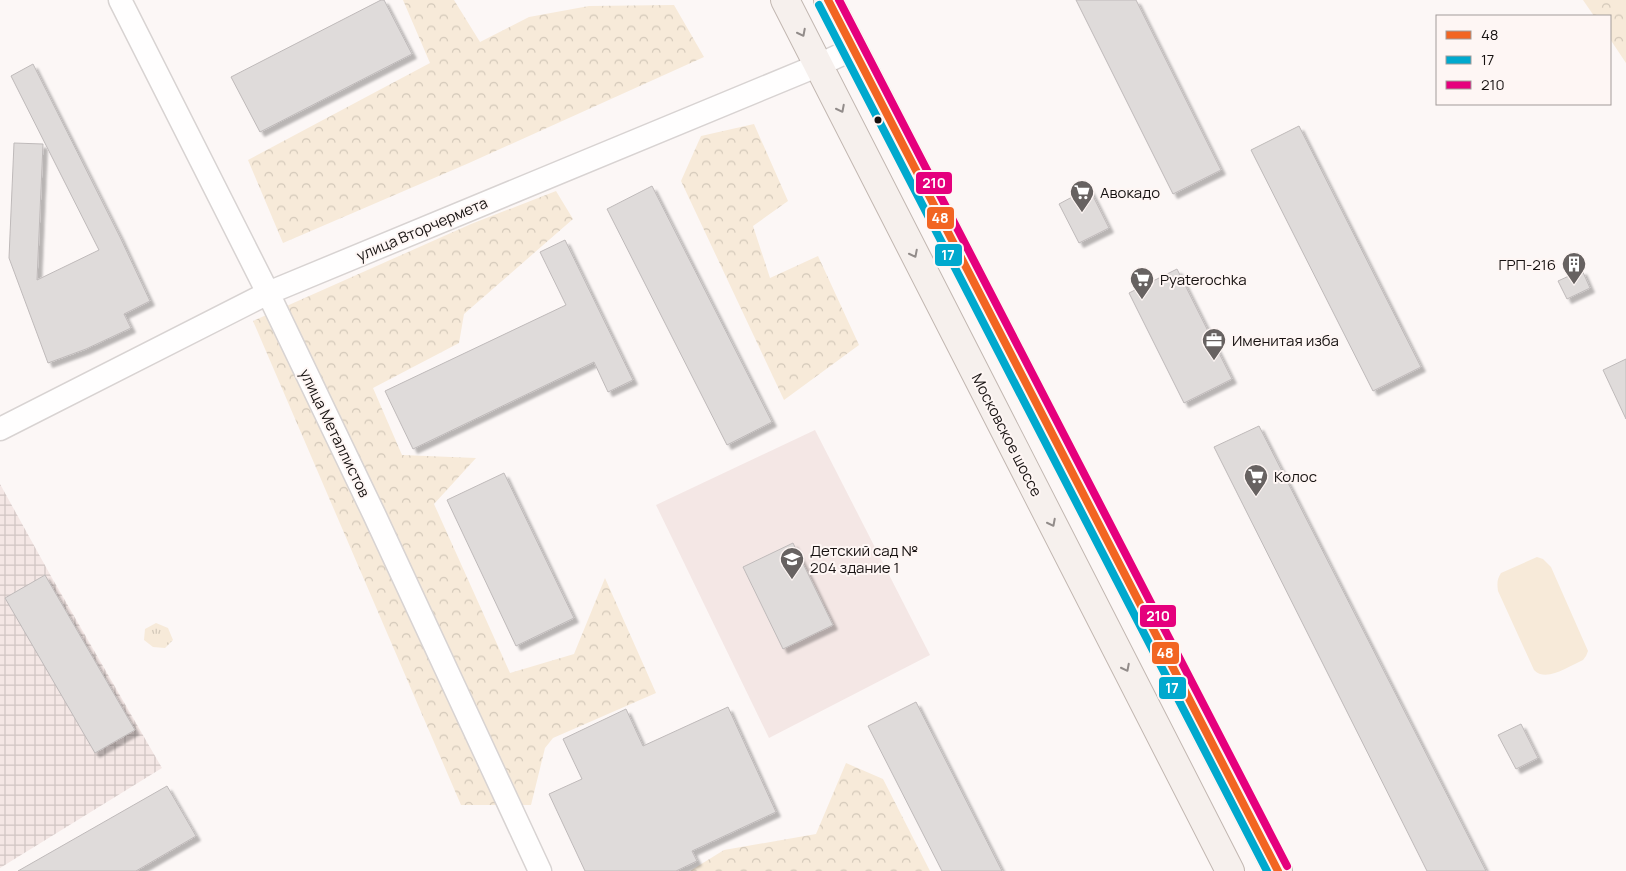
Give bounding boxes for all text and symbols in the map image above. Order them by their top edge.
legend [1436,15,1611,105]
text: 48 [1481,24,1499,45]
one-way arrow [796,27,806,36]
text: 17 [1481,49,1494,70]
text: 210 [1481,74,1505,95]
one-way arrow [835,104,845,113]
unlabelled marker [873,115,883,125]
line badge: 210 [915,171,953,195]
text: 210 [922,173,946,192]
supermarket icon: Авокадо [1069,179,1095,213]
place label: Авокадо [1100,182,1160,203]
street label: улица Вторчермета [353,192,491,266]
line badge: 48 [926,206,955,230]
text: 48 [931,208,949,227]
line badge: 17 [934,243,963,267]
text: 17 [941,245,955,264]
one-way arrow [908,248,918,257]
building icon: ГРП-216 [1561,251,1587,285]
place label: ГРП-216 [1499,254,1556,275]
supermarket icon: Pyaterochka [1129,266,1155,300]
place label: Pyaterochka [1160,269,1247,290]
office icon: Именитая изба [1201,327,1227,361]
place label: Именитая изба [1232,330,1339,351]
street label: улица Металлистов [295,365,375,501]
street label: Московское шоссе [967,370,1047,500]
supermarket icon: Колос [1243,463,1269,497]
place label: Колос [1274,466,1317,487]
one-way arrow [1046,518,1056,527]
place label: Детский сад № 204 здание 1 [810,540,918,578]
school or university icon: Детский сад № 204 здание 1 [779,546,805,580]
line badge: 210 [1139,604,1177,628]
text: 210 [1146,606,1170,625]
line badge: 48 [1151,641,1180,665]
text: 48 [1156,643,1174,662]
one-way arrow [1120,662,1130,671]
line badge: 17 [1158,676,1187,700]
text: 17 [1165,678,1179,697]

